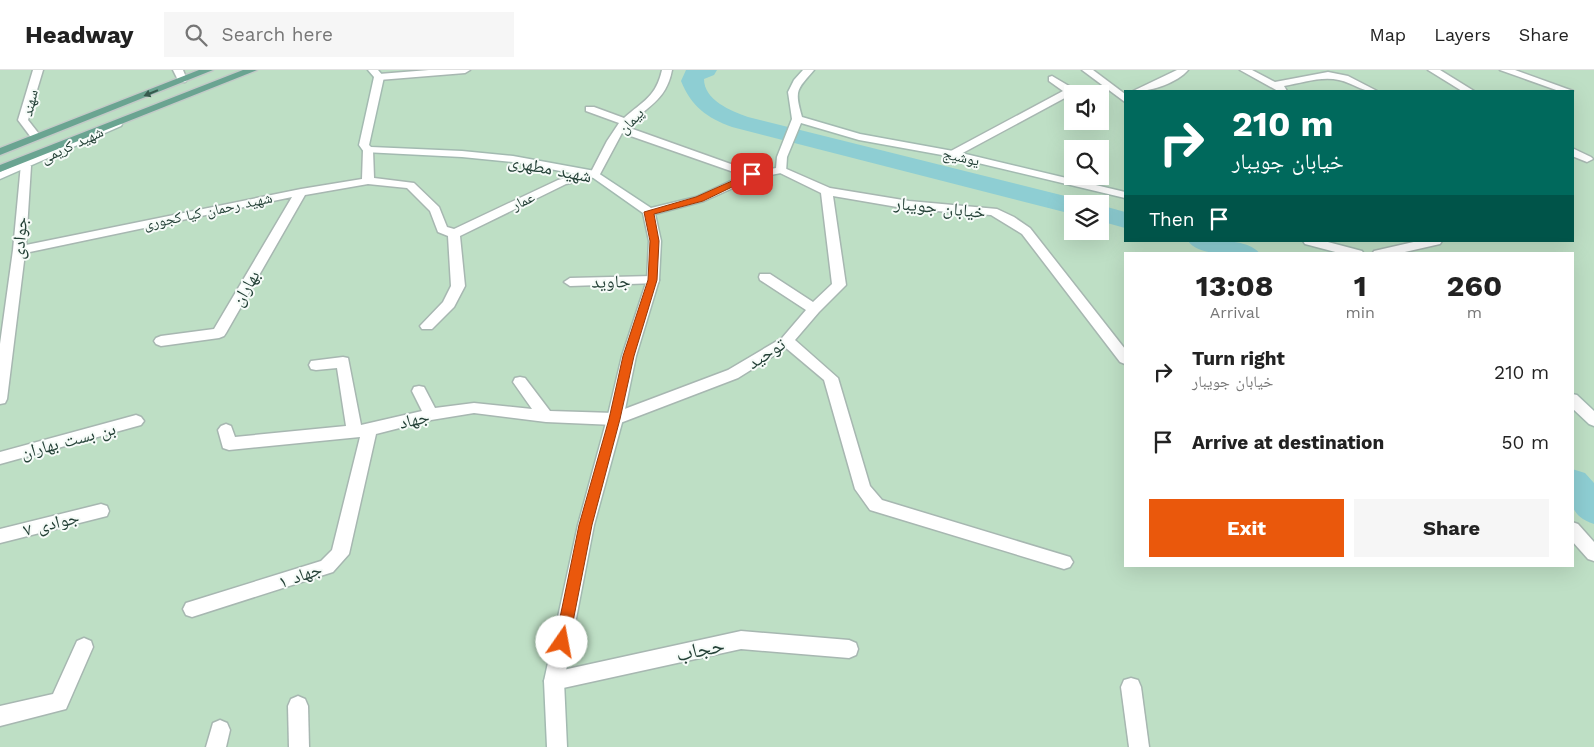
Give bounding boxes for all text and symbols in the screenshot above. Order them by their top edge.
search box [164,12,514,57]
text: Headway [25,21,134,49]
icon: search [182,21,210,49]
text: Search here [222,23,333,46]
text: Map [1369,24,1406,45]
text: Layers [1434,24,1491,45]
text: Share [1519,24,1569,45]
map controls [1064,85,1109,240]
button: sound [1064,85,1109,130]
street label: سهند [18,88,42,118]
one-way arrow [144,89,158,97]
text: 210 m [1232,103,1333,145]
street label: پیمان [614,104,648,138]
icon: right [1149,110,1214,175]
street label: شهید کریمی [38,123,107,168]
button: search [1064,140,1109,185]
street label: یوشیج [941,144,981,171]
text: خیابان جویبار [1232,149,1344,174]
street label: شهید مطهری [506,150,594,187]
pin [731,153,773,195]
icon: arrive [738,160,766,188]
street label: عمار [508,188,538,215]
street label: شهید رحمان کیا کجوری [142,189,274,234]
street label: خیابان جویبار [892,192,987,223]
button: layers [1064,195,1109,240]
icon: arrive [1205,205,1233,233]
text: Then [1149,208,1195,231]
street label: جوادی [7,216,32,260]
street label: بهاران [226,266,265,310]
text: 13:08 [1196,268,1274,303]
text: 1 [1354,268,1367,303]
text: 260 [1447,268,1502,303]
street label: جاوید [591,270,631,292]
text: Arrival [1210,303,1260,322]
text: min [1345,303,1375,322]
text: m [1467,303,1482,322]
street label: توحید [743,333,789,373]
text: Turn right [1192,347,1285,370]
icon: right [1149,358,1177,386]
text: 210 m [1494,361,1549,384]
text: خیابان جویبار [1192,372,1273,391]
street label: جهاد [397,405,431,433]
street label: بن بست بهاران [18,417,118,464]
icon: arrive [1149,428,1177,456]
text: Arrive at destination [1192,431,1384,454]
text: 50 m [1502,431,1549,454]
button: Exit [1149,499,1344,557]
button: Share [1354,499,1549,557]
street label: جوادی ۷ [21,506,81,541]
street label: جهاد ۱ [276,558,325,592]
position arrow [535,615,587,667]
street label: حجاب [673,632,727,666]

